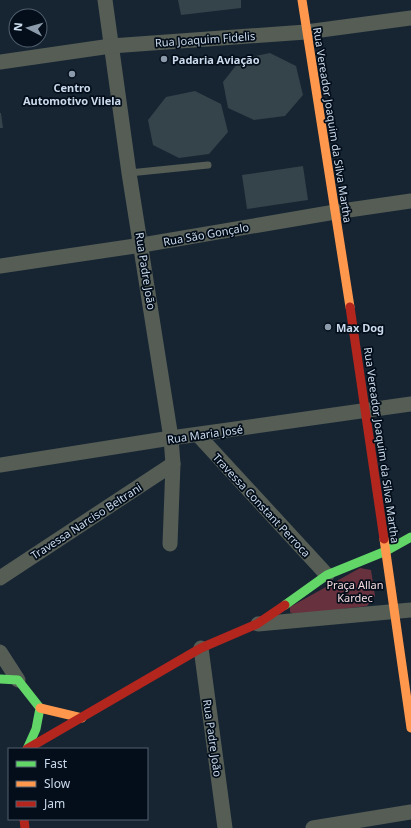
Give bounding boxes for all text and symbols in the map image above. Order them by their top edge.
north arrow [8,8,48,48]
text: N [10,22,25,32]
street label: Rua Vereador Joaquim da Silva Martha [310,26,356,224]
street label: Rua Joaquim Fidelis [154,28,256,50]
place label: Padaria Aviação [172,52,260,67]
marker: Padaria Aviação [159,54,169,64]
marker: Centro Automotivo Vilela [67,69,77,79]
place label: Centro Automotivo Vilela [23,80,121,108]
street label: Rua São Gonçalo [162,219,250,249]
street label: Rua Padre João [132,231,160,311]
place label: Max Dog [336,320,384,335]
marker: Max Dog [323,322,333,332]
street label: Rua Vereador Joaquim da Silva Martha [361,346,403,544]
street label: Rua Maria José [166,421,244,447]
street label: Travessa Constant Perroca [210,450,314,560]
street label: Travessa Narciso Beltrani [28,479,144,563]
park label: Praça Allan Kardec [326,577,384,605]
street label: Rua Padre João [200,698,226,778]
legend [8,748,148,820]
text: Fast [44,755,68,772]
text: Slow [44,775,71,792]
text: Jam [43,795,65,812]

